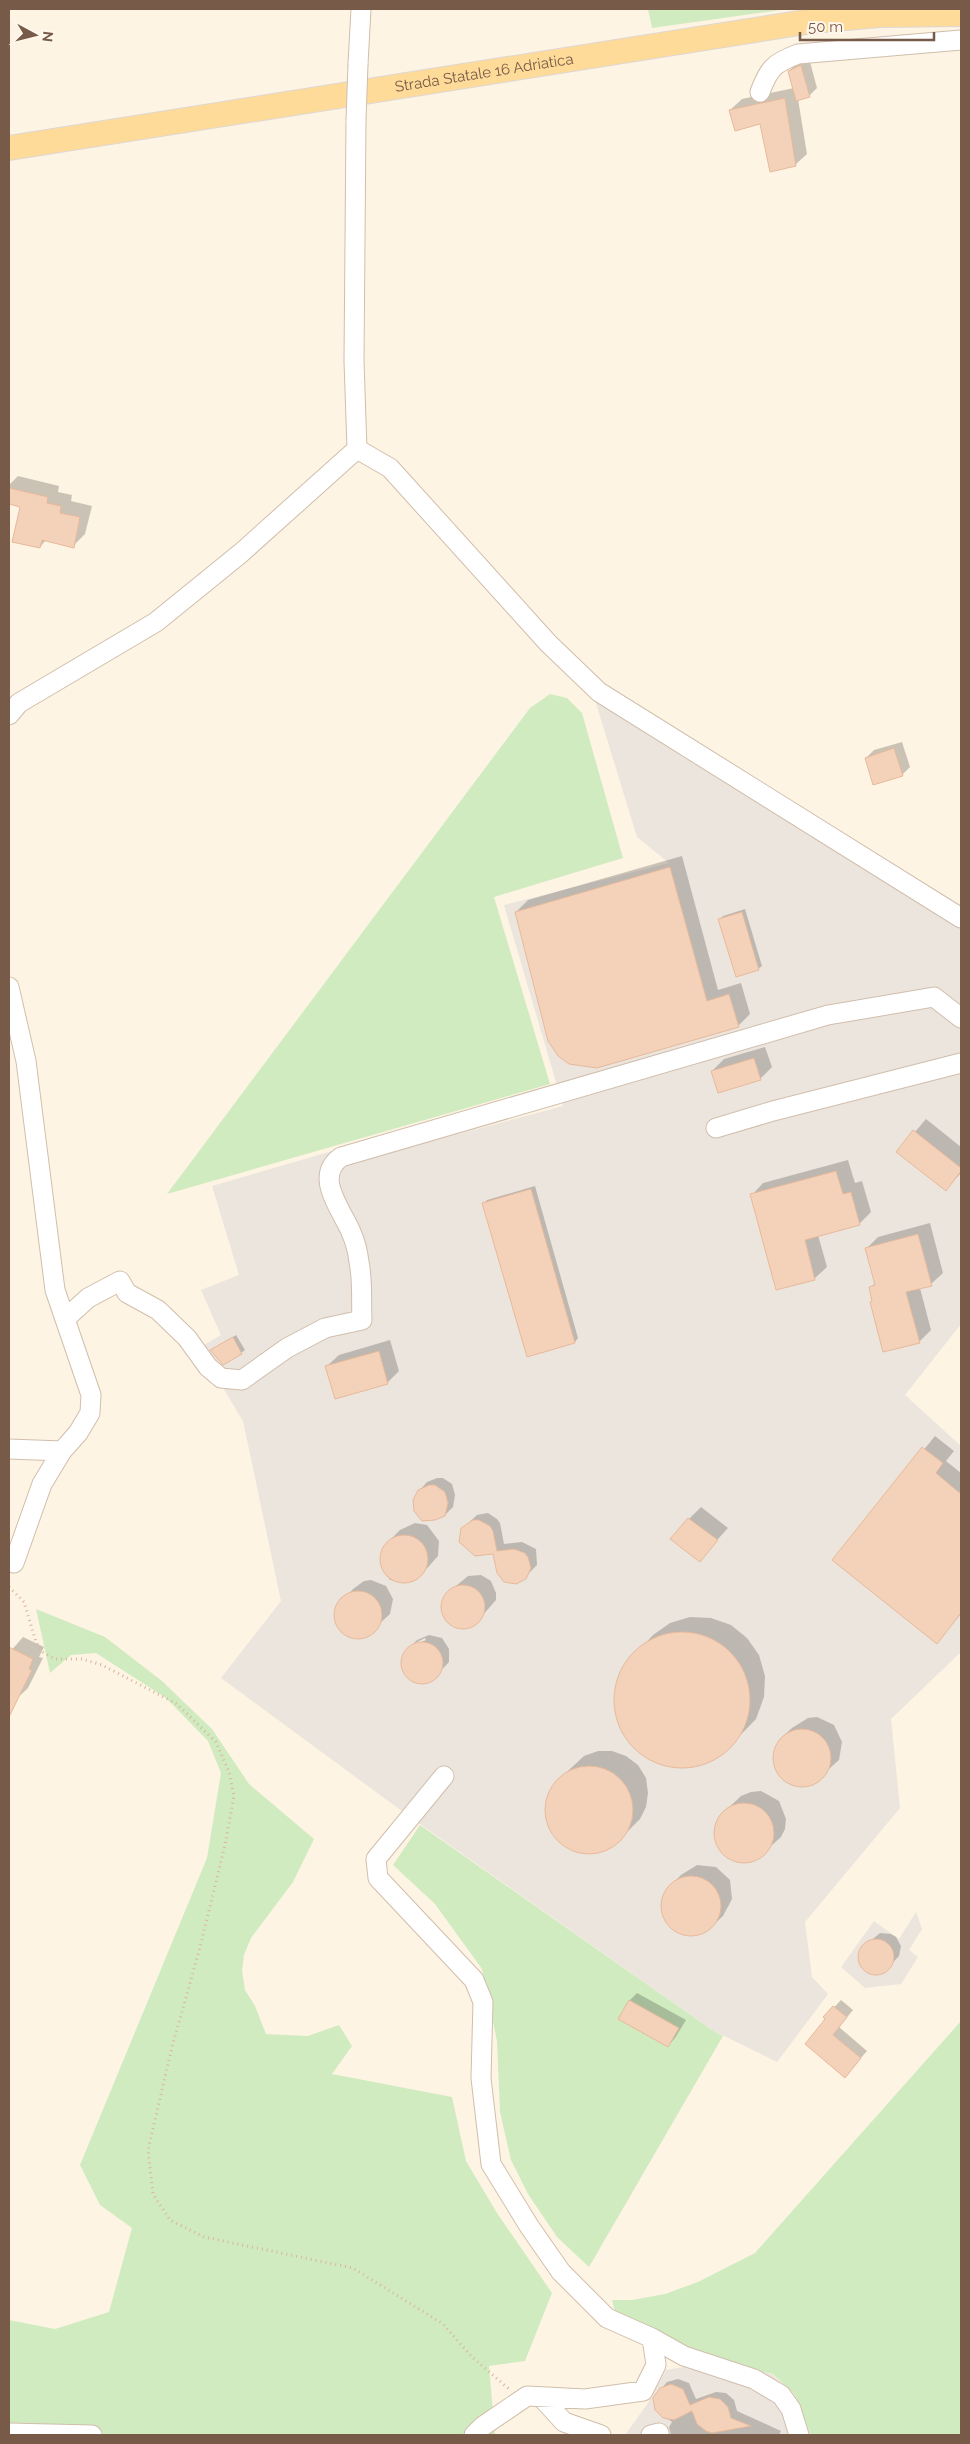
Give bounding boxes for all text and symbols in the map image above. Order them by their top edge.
north arrow [10,10,60,60]
scale bar [800,10,934,42]
text: 50 m [808,18,843,36]
text: N [39,30,56,43]
street label: Strada Statale 16 Adriatica [394,50,575,96]

